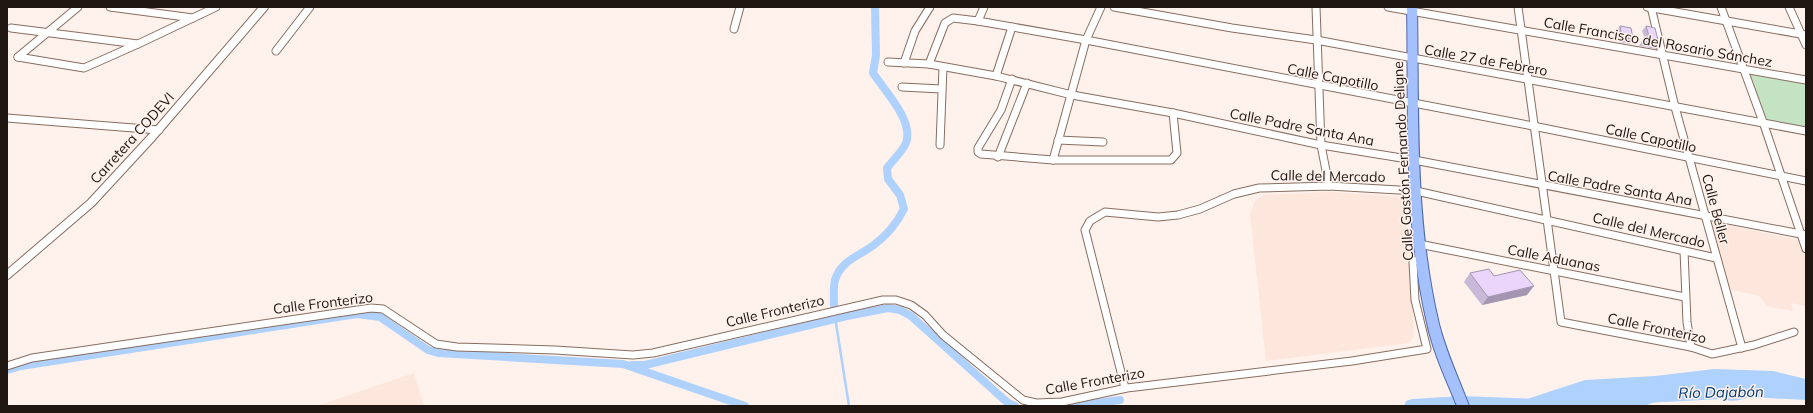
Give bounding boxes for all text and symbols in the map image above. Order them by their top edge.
street label: Calle Francisco del Rosario Sánchez [1542,13,1774,71]
street label: Calle 27 de Febrero [1423,40,1549,80]
street label: Calle Capotillo [1286,59,1380,95]
street label: Calle Gastón Fernando Deligne [1389,61,1417,261]
street label: Carretera CODEVI [86,88,178,188]
street label: Calle Padre Santa Ana [1228,104,1376,150]
street label: Calle Capotillo [1604,120,1698,156]
street label: Calle del Mercado [1270,166,1386,186]
street label: Calle Padre Santa Ana [1546,166,1694,210]
street label: Calle Beller [1698,172,1734,247]
street label: Calle del Mercado [1591,208,1707,252]
street label: Calle Aduanas [1506,240,1602,276]
street label: Calle Fronterizo [272,288,374,318]
street label: Calle Fronterizo [724,291,826,331]
street label: Calle Fronterizo [1606,309,1708,347]
street label: Calle Fronterizo [1044,363,1146,399]
water label: Río Dajabón [1678,382,1764,402]

